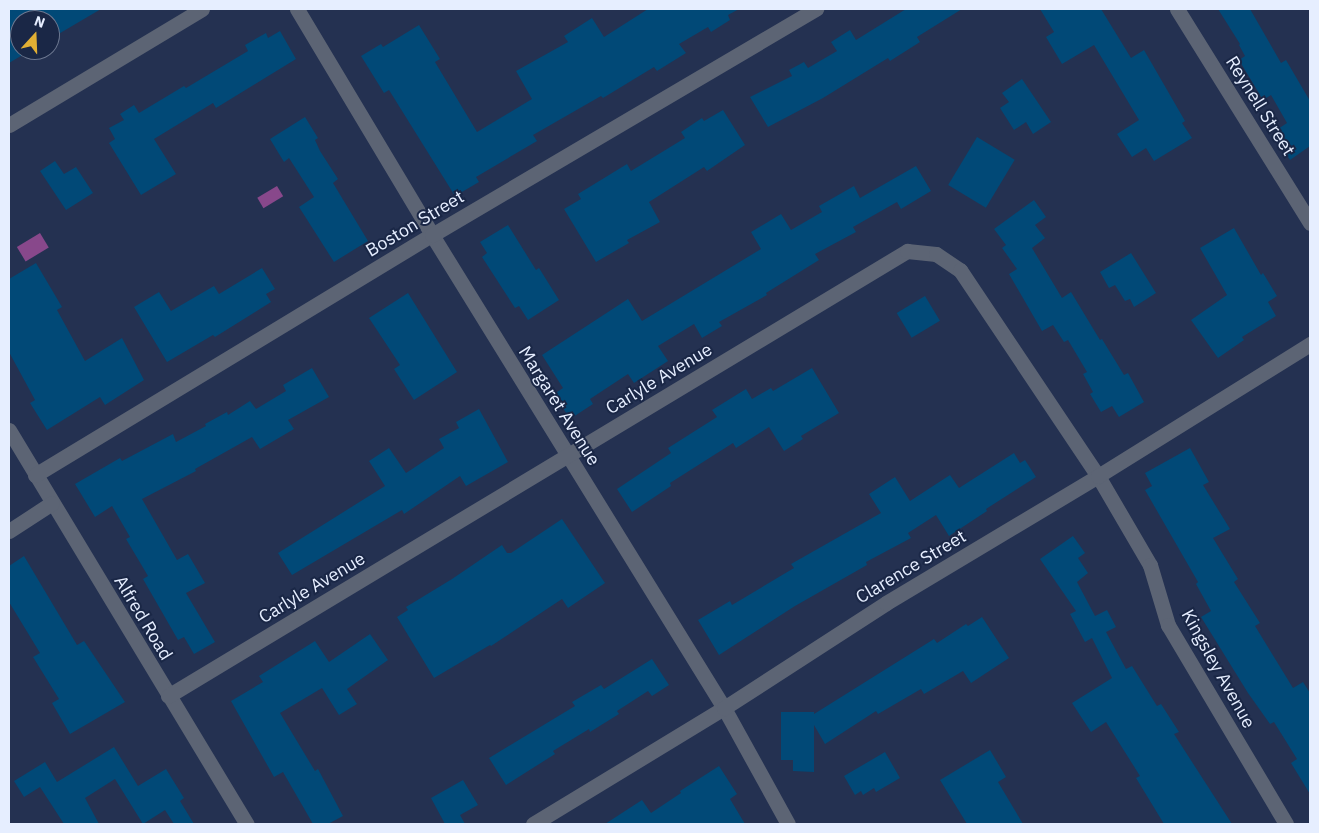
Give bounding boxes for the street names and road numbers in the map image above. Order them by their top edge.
street label: Reynell Street [1221,52,1299,160]
street label: Boston Street [362,186,468,262]
street label: Carlyle Avenue [602,339,716,419]
street label: Margaret Avenue [514,342,604,470]
street label: Clarence Street [852,526,970,608]
street label: Carlyle Avenue [255,548,369,628]
street label: Alfred Road [109,572,177,664]
street label: Kingsley Avenue [1176,606,1260,732]

